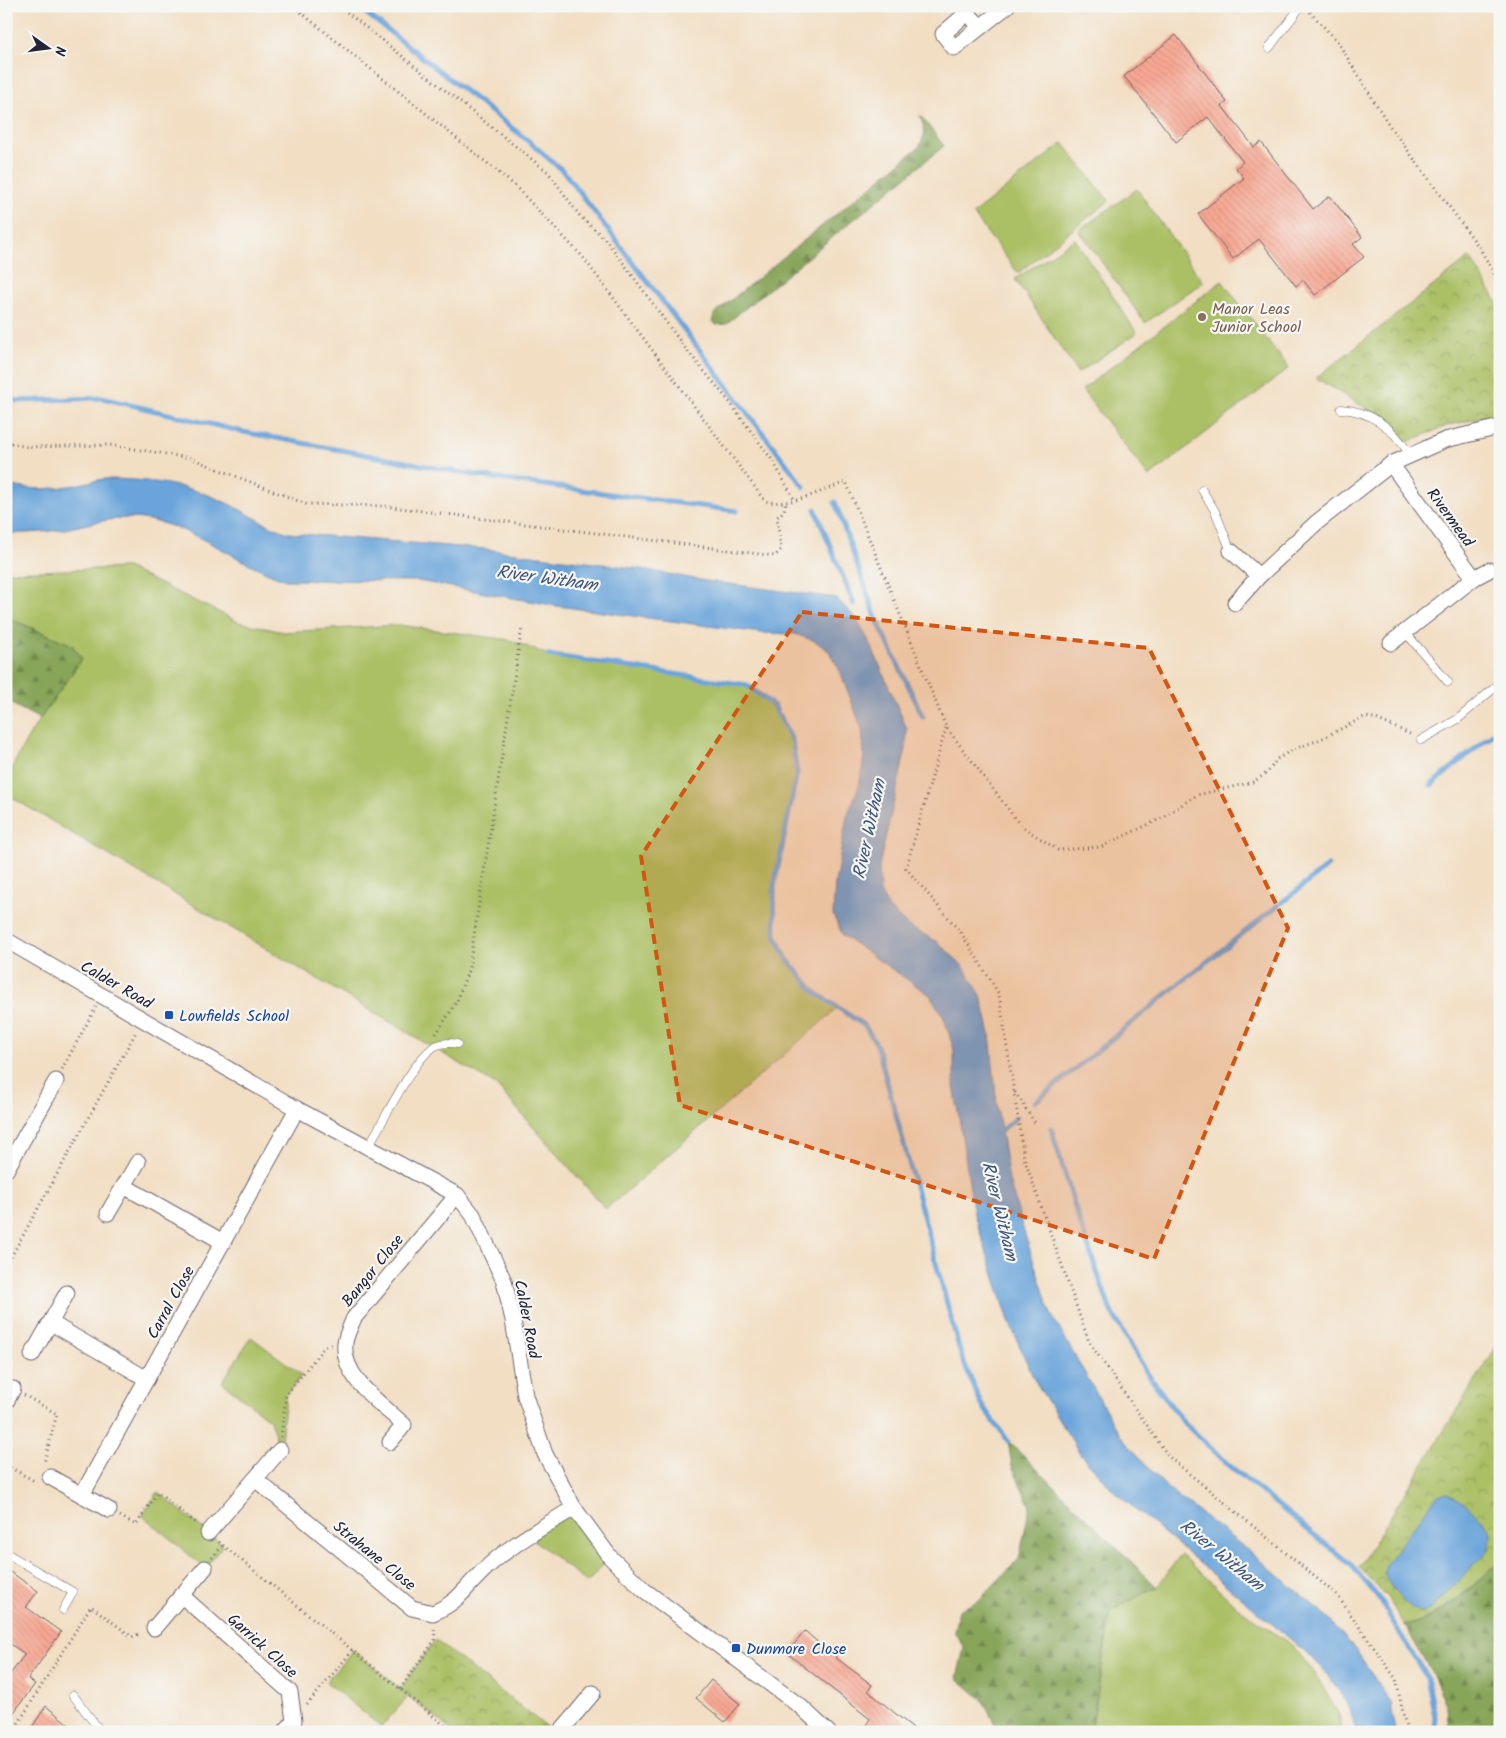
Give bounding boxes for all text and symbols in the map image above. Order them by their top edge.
north arrow [22,22,72,72]
text: N [48,44,71,58]
place label: Manor Leas Junior School [1212,297,1301,340]
marker: Manor Leas Junior School [1196,311,1208,323]
street label: Rivermead [1420,483,1480,553]
water label: River Witham [495,558,601,601]
water label: River Witham [846,775,896,882]
street label: Calder Road [75,954,158,1017]
place label: Lowfields School [179,1004,289,1029]
marker: Lowfields School [163,1009,175,1021]
water label: River Witham [972,1159,1025,1266]
street label: Bangor Close [336,1229,410,1313]
street label: Carral Close [141,1262,202,1344]
street label: Calder Road [507,1278,547,1362]
water label: River Witham [1173,1513,1271,1600]
street label: Strahane Close [327,1515,421,1597]
street label: Garrick Close [221,1608,303,1685]
place label: Dunmore Close [746,1637,846,1662]
marker: Dunmore Close [730,1642,742,1654]

